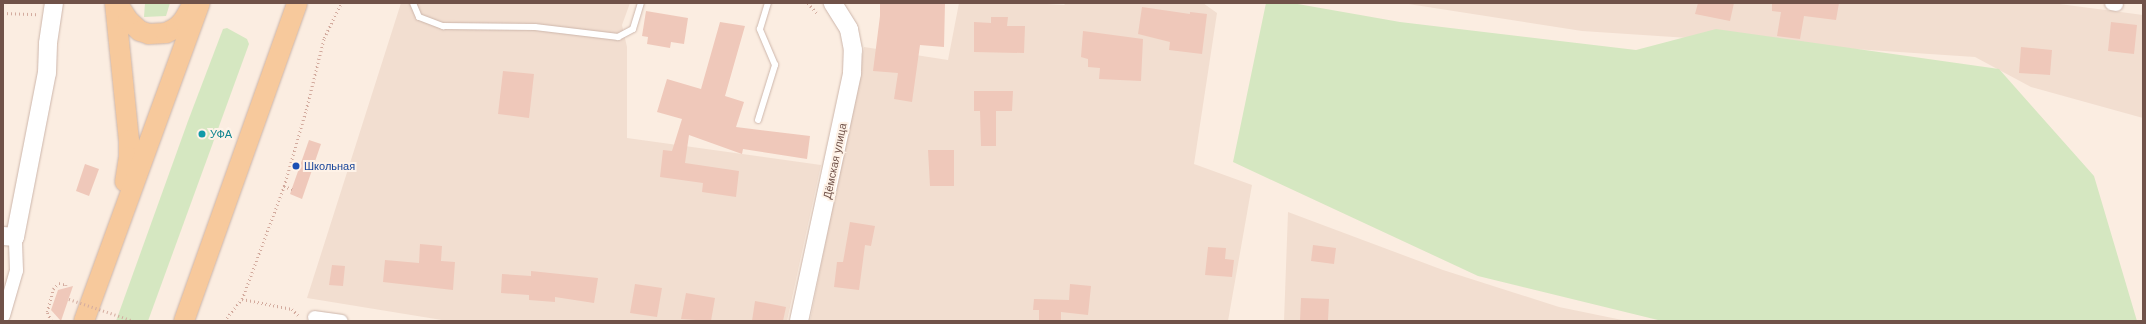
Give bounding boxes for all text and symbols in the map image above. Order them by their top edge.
street label: Дёмская улица [821,122,849,200]
place label: УФА [210,127,232,141]
marker: УФА [197,129,207,139]
place label: Школьная [304,159,355,173]
marker: Школьная [291,161,301,171]

